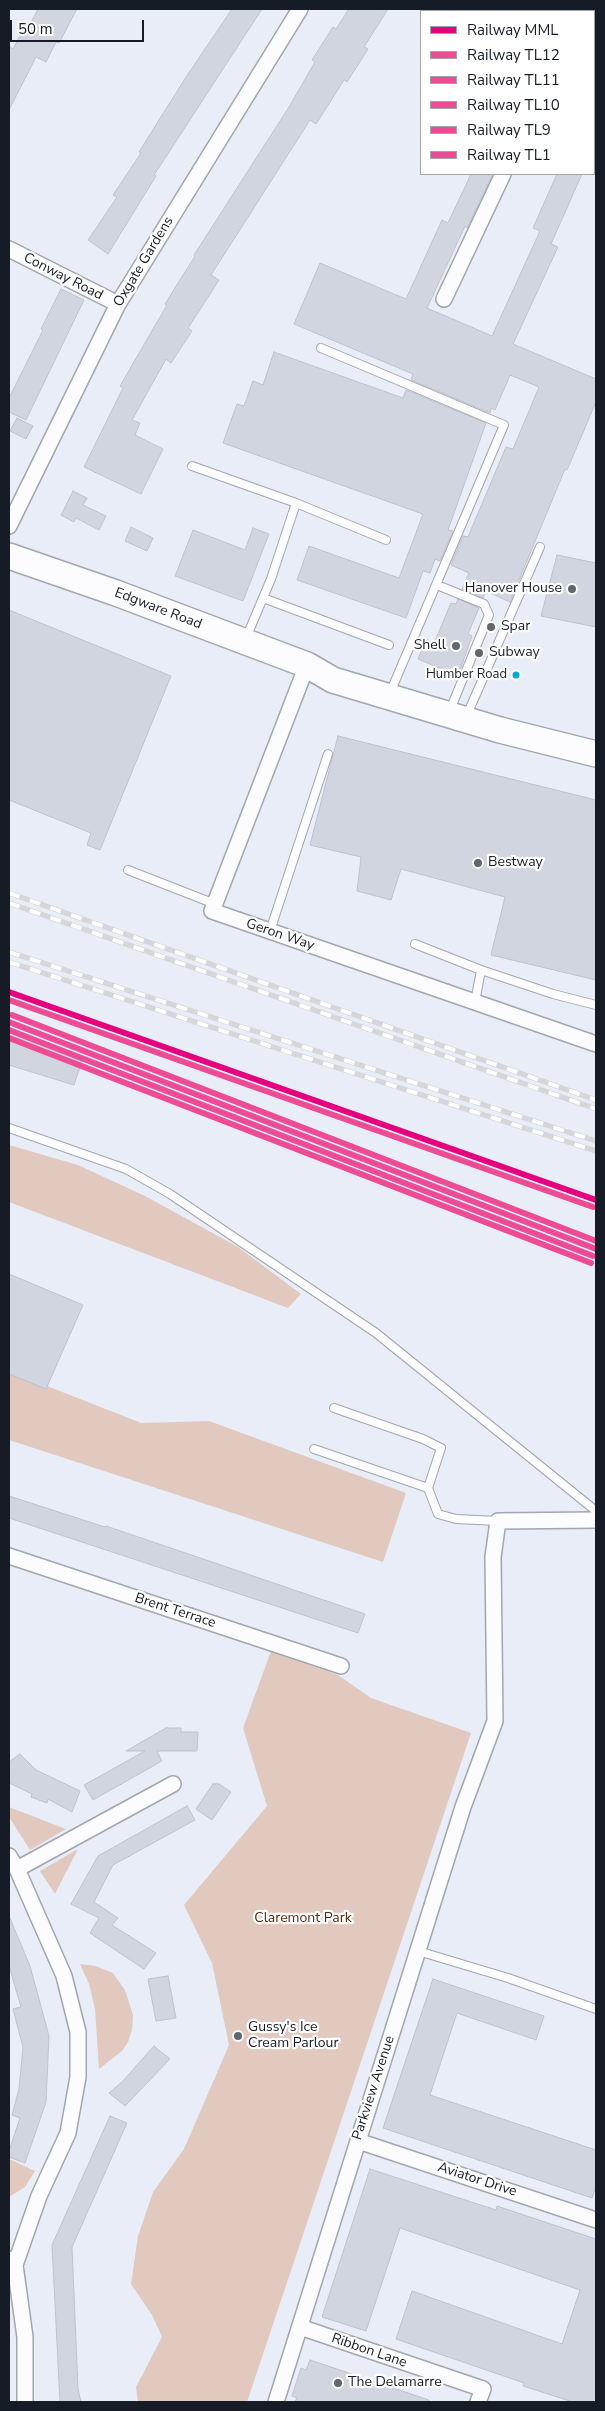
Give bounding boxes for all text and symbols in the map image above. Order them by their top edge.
scale bar [12,10,146,42]
legend [420,10,595,175]
text: 50 m [18,19,53,39]
text: Railway MML [467,20,558,40]
text: Railway TL12 [467,45,560,65]
text: Railway TL11 [467,70,560,90]
text: Railway TL10 [467,95,560,115]
text: Railway TL9 [467,120,551,140]
text: Railway TL1 [467,145,551,165]
street label: Oxgate Gardens [110,214,178,310]
street label: Conway Road [20,250,106,304]
place label: Hanover House [465,581,562,597]
marker: Hanover House [566,583,578,595]
street label: Edgware Road [112,585,204,633]
place label: Spar [501,619,530,635]
marker: Spar [485,621,497,633]
place label: Shell [414,638,446,654]
marker: Shell [450,640,462,652]
place label: Subway [489,645,540,661]
marker: Subway [473,647,485,659]
place label: Humber Road [426,667,507,683]
marker: Humber Road [511,670,521,680]
place label: Bestway [488,855,543,871]
marker: Bestway [472,857,484,869]
street label: Geron Way [244,915,316,955]
street label: Brent Terrace [132,1590,218,1632]
park label: Claremont Park [254,1911,352,1927]
place label: Gussy's Ice Cream Parlour [248,2020,338,2052]
marker: Gussy's Ice Cream Parlour [232,2030,244,2042]
street label: Parkview Avenue [349,2034,399,2142]
street label: Aviator Drive [435,2159,519,2201]
street label: Ribbon Lane [329,2330,409,2372]
place label: The Delamarre [348,2375,442,2391]
marker: The Delamarre [332,2377,344,2389]

